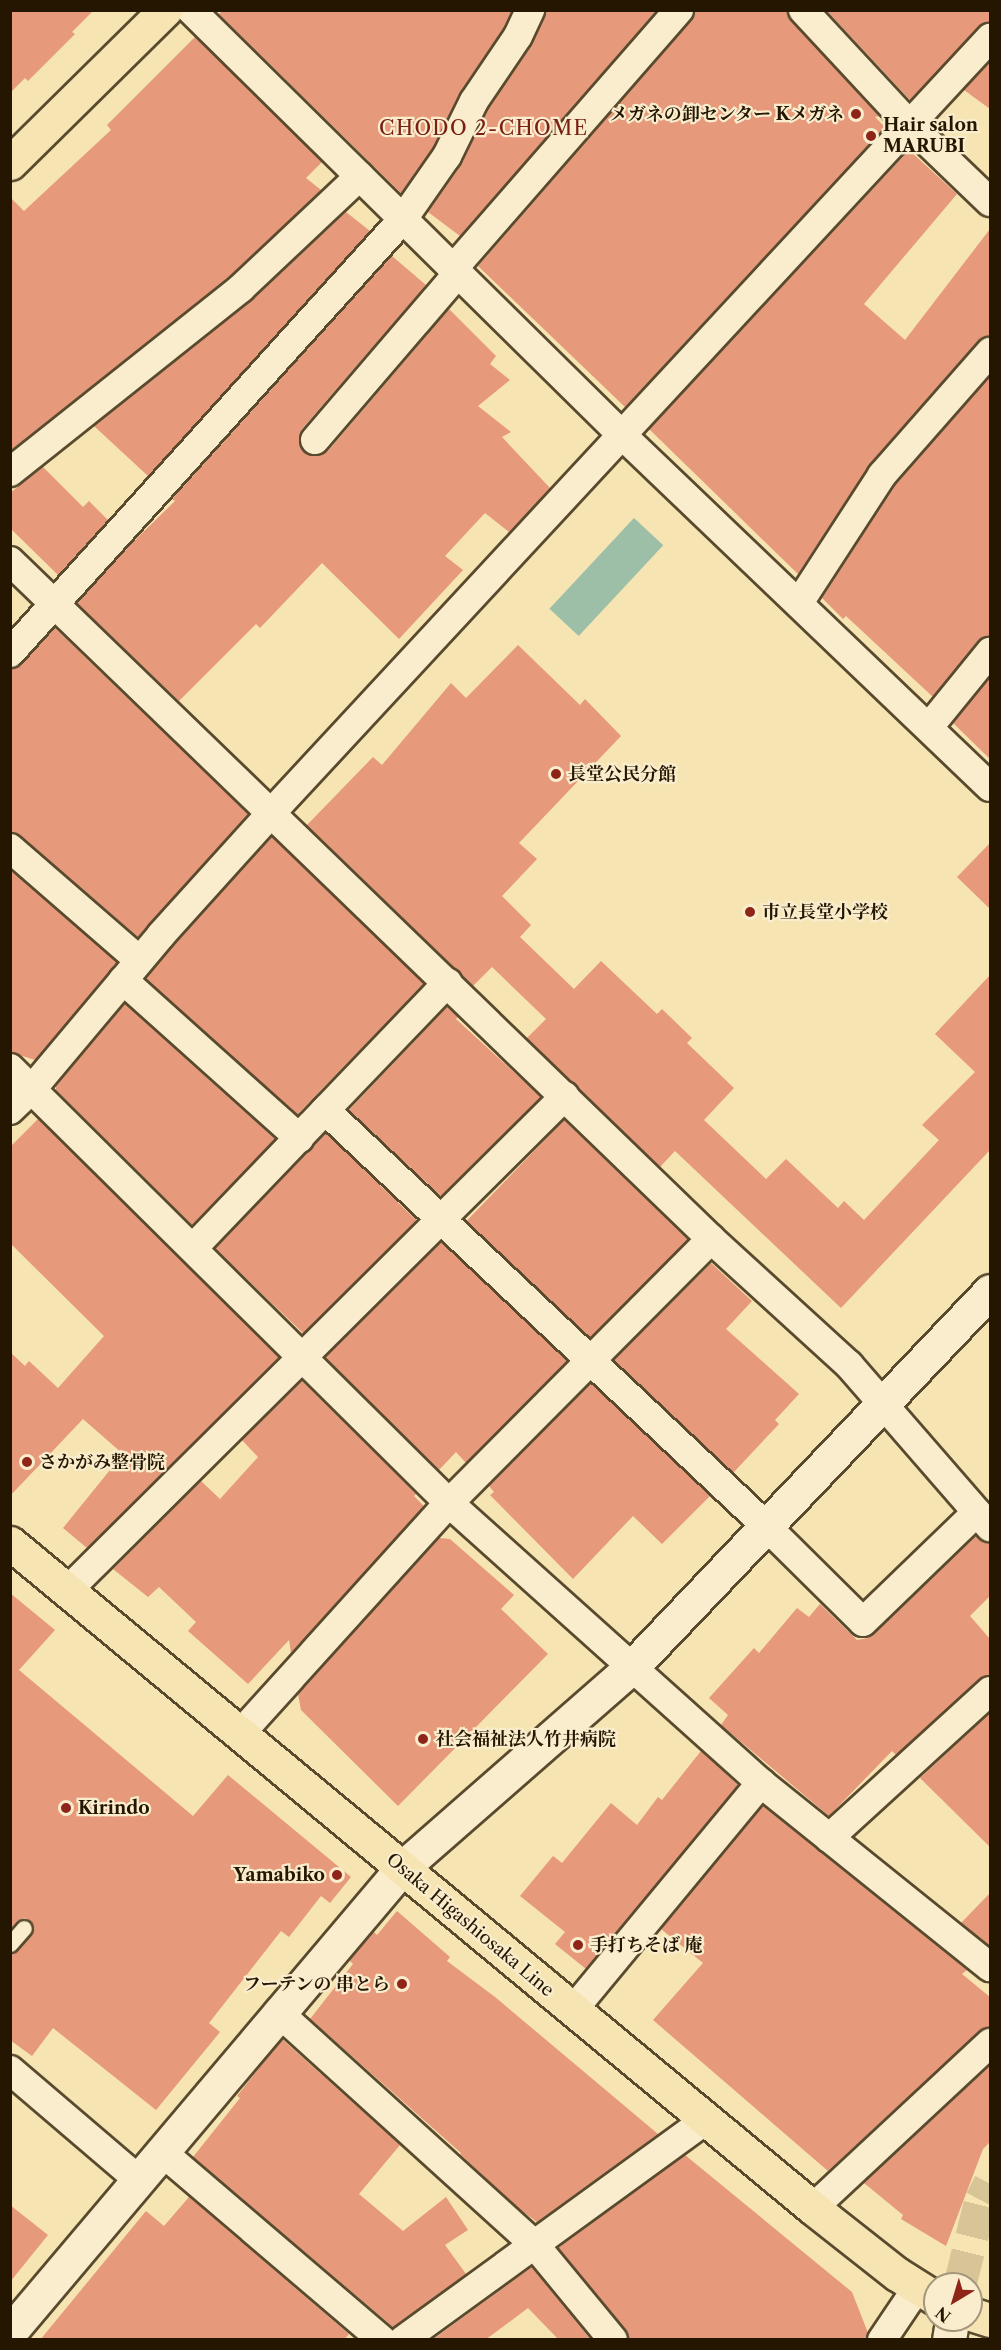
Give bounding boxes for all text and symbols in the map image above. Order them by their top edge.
place label: メガネの卸センター Kメガネ [609,103,844,125]
marker: メガネの卸センター Kメガネ [849,107,863,121]
place label: Hair salon MARUBI [883,115,978,158]
district label: CHODO 2-CHOME [379,116,589,140]
marker: Hair salon MARUBI [864,129,878,143]
place label: 長堂公民分館 [568,763,676,785]
marker: 長堂公民分館 [549,767,563,781]
place label: 市立長堂小学校 [762,901,888,923]
marker: 市立長堂小学校 [743,905,757,919]
place label: さかがみ整骨院 [39,1451,165,1473]
marker: さかがみ整骨院 [20,1455,34,1469]
place label: 社会福祉法人竹井病院 [436,1728,616,1750]
marker: 社会福祉法人竹井病院 [414,1730,432,1748]
place label: Kirindo [78,1797,150,1819]
marker: Kirindo [59,1801,73,1815]
street label: Osaka Higashiosaka Line [382,1848,558,2002]
place label: Yamabiko [234,1864,325,1886]
marker: Yamabiko [330,1868,344,1882]
place label: 手打ちそば 庵 [590,1934,703,1956]
marker: 手打ちそば 庵 [571,1938,585,1952]
place label: フーテンの 串とら [242,1973,390,1995]
marker: フーテンの 串とら [395,1977,409,1991]
north arrow [923,2272,983,2332]
text: N [932,2302,955,2327]

